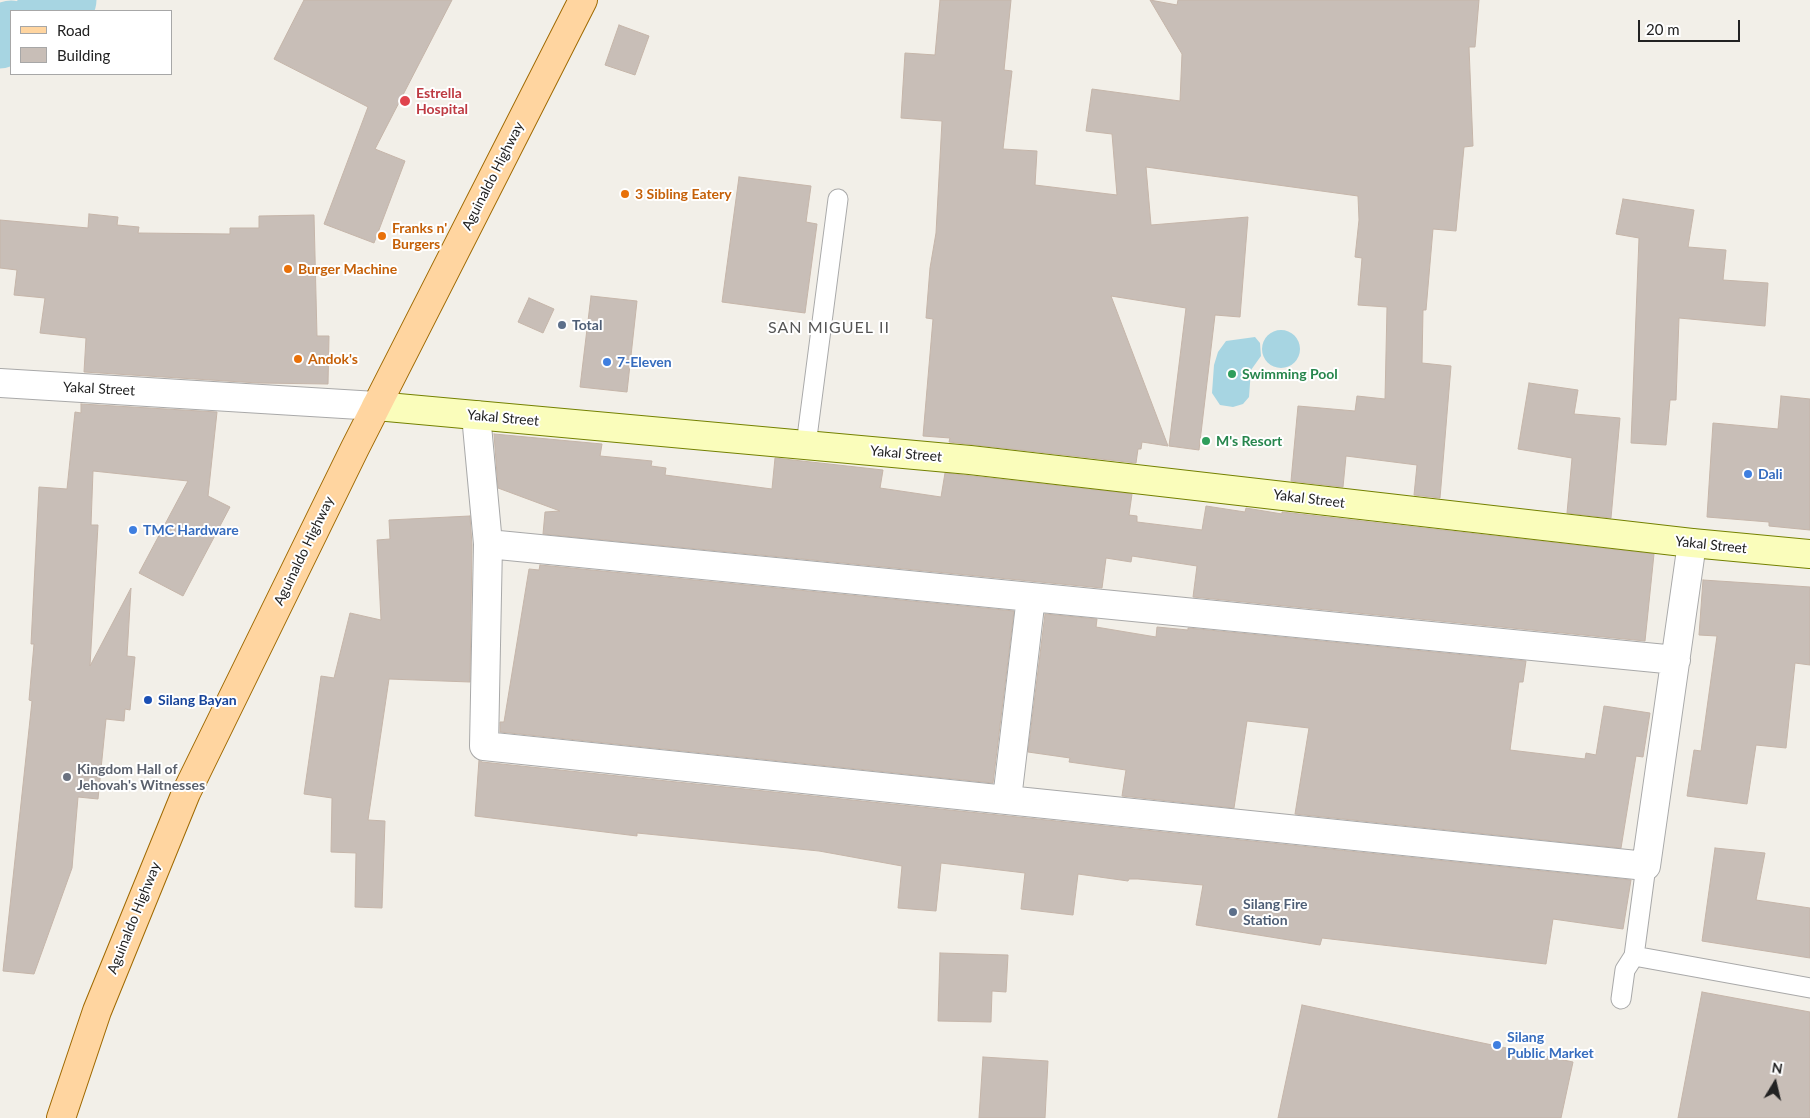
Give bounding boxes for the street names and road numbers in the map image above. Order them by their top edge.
street label: Aguinaldo Highway [458,119,528,233]
street label: Yakal Street [63,379,135,399]
street label: Yakal Street [466,406,540,430]
street label: Yakal Street [869,442,943,466]
street label: Yakal Street [1272,486,1346,512]
street label: Aguinaldo Highway [270,494,338,608]
street label: Yakal Street [1674,533,1748,557]
street label: Aguinaldo Highway [104,860,164,976]

